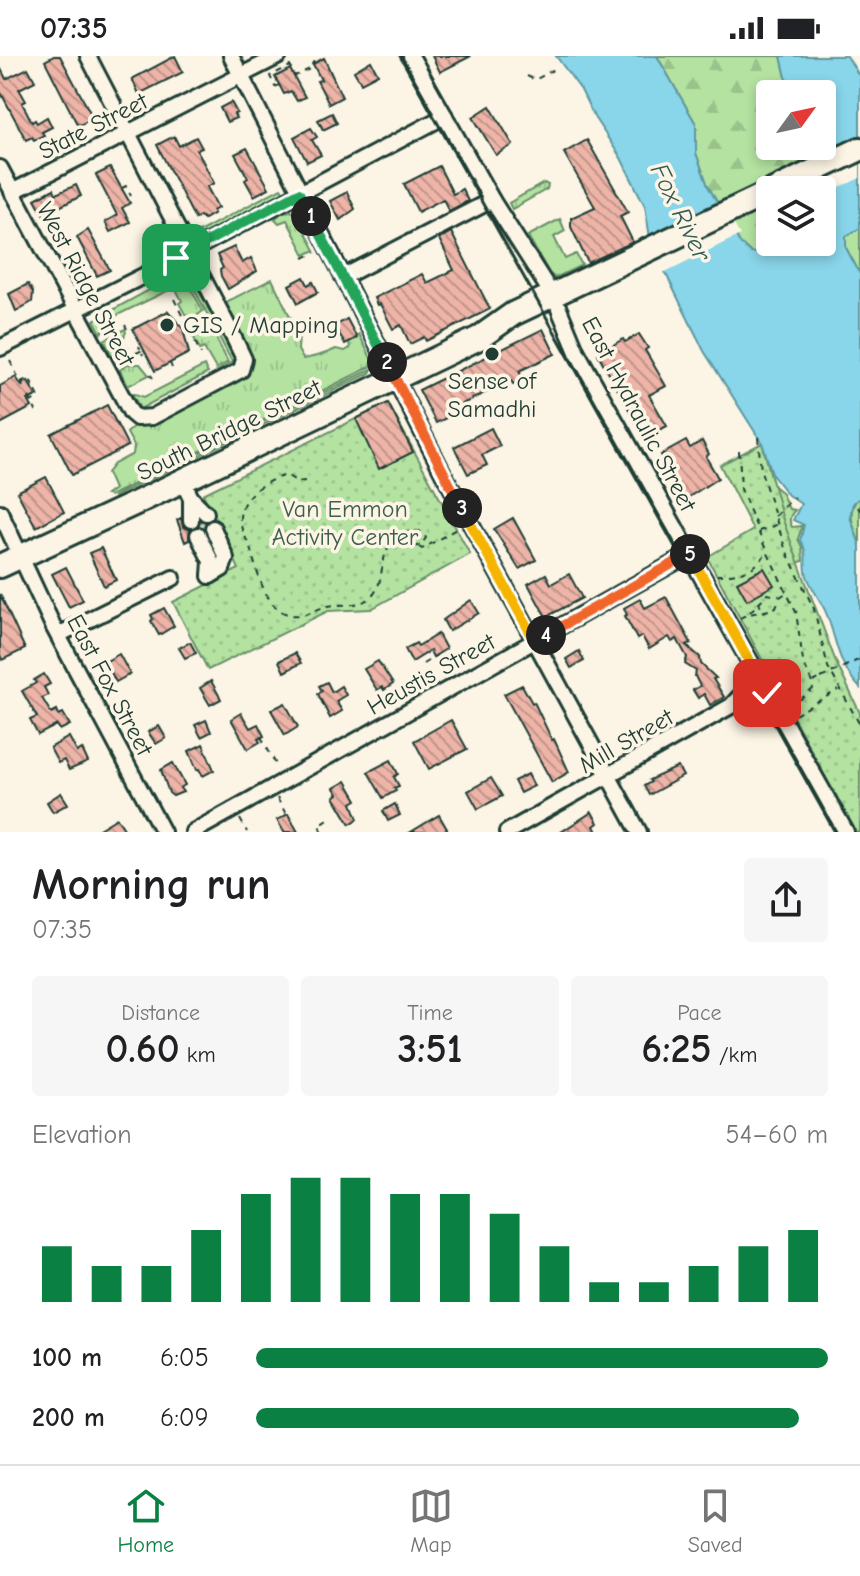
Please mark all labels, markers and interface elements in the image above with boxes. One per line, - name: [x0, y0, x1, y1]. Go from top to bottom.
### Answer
- text: 07:35: [40, 11, 108, 46]
- north arrow: [756, 80, 836, 160]
- map controls: [756, 80, 836, 256]
- street label: State Street: [34, 86, 153, 165]
- water label: Fox River: [644, 159, 717, 268]
- button: layers: [756, 176, 836, 256]
- pin: 1: [291, 196, 331, 236]
- street label: West Ridge Street: [31, 197, 141, 372]
- text: 1: [307, 203, 315, 229]
- pin: [142, 224, 210, 292]
- icon: arrive: [154, 236, 198, 280]
- place label: GIS / Mapping: [183, 311, 339, 339]
- street label: East Hydraulic Street: [576, 312, 703, 517]
- marker: GIS / Mapping: [158, 316, 176, 334]
- pin: 2: [367, 342, 407, 382]
- marker: Sense of Samadhi: [483, 345, 501, 363]
- text: 2: [382, 349, 392, 375]
- place label: Sense of Samadhi: [448, 367, 537, 423]
- street label: South Bridge Street: [132, 373, 327, 487]
- pin: 3: [442, 488, 482, 528]
- park label: Van Emmon Activity Center: [272, 495, 419, 551]
- text: 3: [457, 495, 467, 521]
- pin: 5: [670, 534, 710, 574]
- text: 5: [684, 541, 696, 567]
- street label: East Fox Street: [61, 610, 159, 761]
- pin: 4: [526, 615, 566, 655]
- text: 4: [541, 622, 551, 648]
- street label: Heustis Street: [362, 627, 501, 721]
- pin: [733, 659, 801, 727]
- icon: check: [745, 671, 789, 715]
- street label: Mill Street: [574, 702, 679, 779]
- button: share: [744, 858, 828, 942]
- text: Morning run: [32, 859, 271, 910]
- text: 07:35: [32, 915, 92, 945]
- text: Distance: [121, 1000, 200, 1026]
- text: Time: [407, 1000, 453, 1026]
- text: Pace: [677, 1000, 722, 1026]
- text: 0.60: [106, 1026, 180, 1072]
- text: 3:51: [398, 1026, 462, 1072]
- text: 6:25: [641, 1026, 712, 1072]
- text: km: [180, 1042, 216, 1068]
- text: /km: [712, 1042, 757, 1068]
- text: Elevation: [32, 1120, 132, 1150]
- text: 54–60 m: [726, 1120, 828, 1150]
- text: 100 m: [32, 1343, 102, 1373]
- text: 6:05: [160, 1343, 209, 1373]
- text: 200 m: [32, 1403, 105, 1433]
- text: 6:09: [160, 1403, 208, 1433]
- tab: Home: [117, 1484, 174, 1558]
- tab: Map: [409, 1484, 453, 1558]
- tab: Saved: [688, 1484, 743, 1558]

